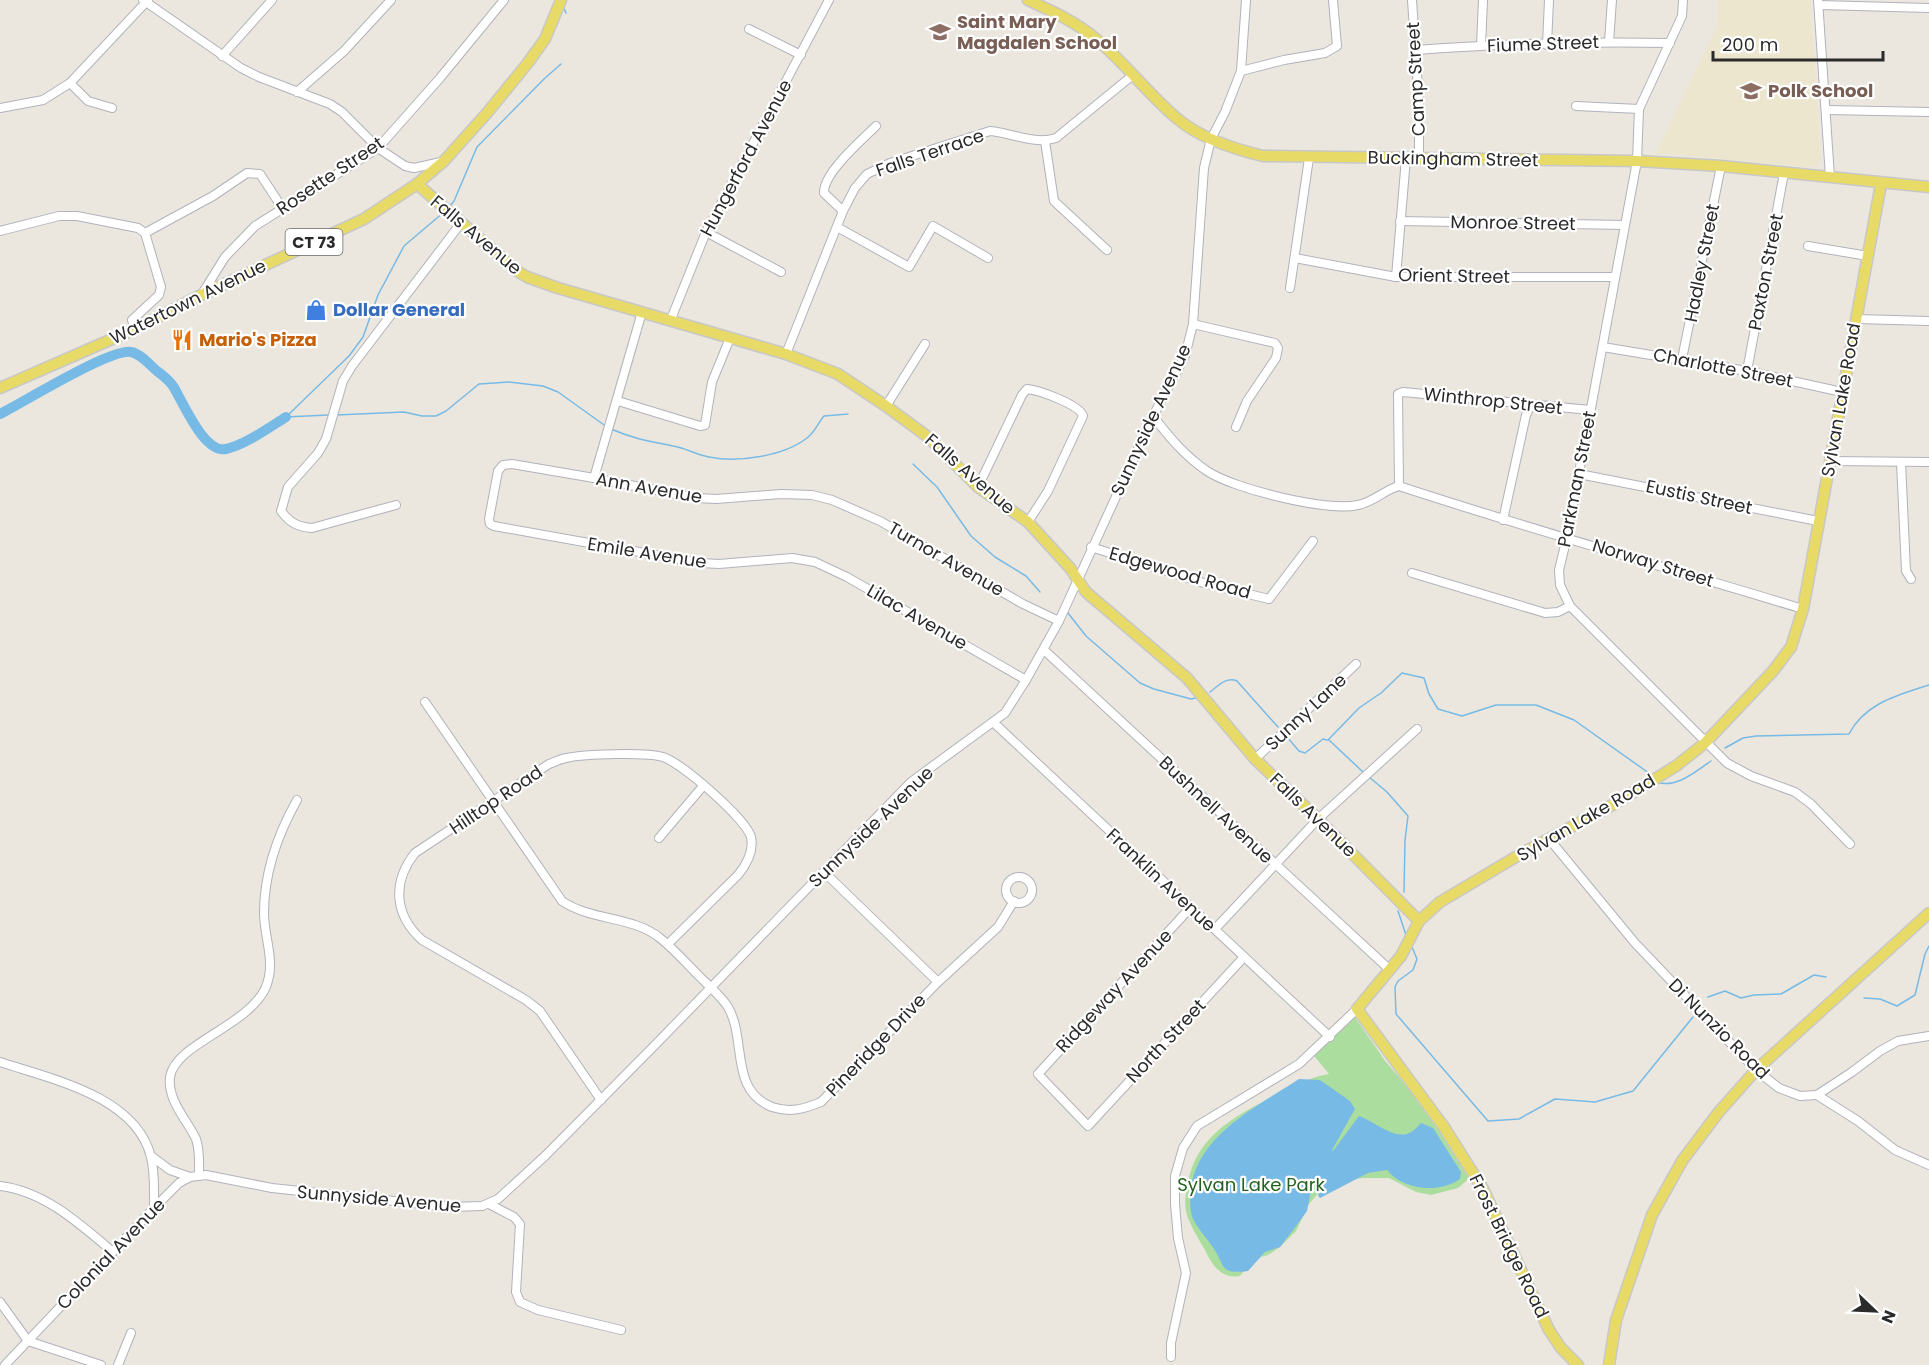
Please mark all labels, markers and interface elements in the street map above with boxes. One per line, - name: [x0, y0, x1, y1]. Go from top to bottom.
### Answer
- place label: Saint Mary Magdalen School: [957, 9, 1117, 55]
- school or university icon: Saint Mary Magdalen School: [928, 20, 952, 44]
- street label: Camp Street: [1400, 21, 1431, 137]
- scale bar: [1713, 24, 1882, 62]
- street label: Fiume Street: [1486, 29, 1600, 58]
- text: 200 m: [1722, 32, 1778, 57]
- street label: Hungerford Avenue: [694, 75, 798, 241]
- place label: Polk School: [1768, 78, 1873, 103]
- school or university icon: Polk School: [1739, 79, 1763, 103]
- street label: Falls Terrace: [872, 122, 987, 183]
- street label: Rosette Street: [271, 130, 388, 221]
- street label: Buckingham Street: [1367, 145, 1539, 172]
- street label: Falls Avenue: [425, 189, 527, 280]
- street label: Hadley Street: [1678, 202, 1725, 324]
- street label: Monroe Street: [1450, 209, 1576, 236]
- street label: Paxton Street: [1742, 211, 1789, 332]
- road number: CT 73: [286, 229, 342, 255]
- street label: Watertown Avenue: [105, 253, 270, 350]
- street label: Orient Street: [1398, 262, 1510, 289]
- place label: Dollar General: [333, 297, 465, 322]
- shop icon: Dollar General: [304, 298, 328, 322]
- street label: Sylvan Lake Road: [1815, 321, 1866, 479]
- place label: Mario's Pizza: [199, 327, 317, 352]
- restaurant icon: Mario's Pizza: [170, 328, 194, 352]
- street label: Sunnyside Avenue: [1104, 340, 1197, 500]
- street label: Charlotte Street: [1651, 342, 1795, 393]
- street label: Winthrop Street: [1422, 381, 1564, 420]
- street label: Parkman Street: [1551, 409, 1602, 549]
- street label: Falls Avenue: [920, 427, 1021, 520]
- street label: Ann Avenue: [594, 466, 704, 509]
- street label: Eustis Street: [1644, 473, 1755, 520]
- street label: Turnor Avenue: [884, 515, 1009, 602]
- street label: Emile Avenue: [586, 531, 708, 574]
- street label: Norway Street: [1589, 532, 1717, 593]
- street label: Edgewood Road: [1106, 540, 1254, 605]
- street label: Lilac Avenue: [862, 578, 972, 655]
- street label: Sunny Lane: [1260, 667, 1352, 756]
- street label: Bushnell Avenue: [1154, 750, 1279, 869]
- street label: Hilltop Road: [444, 759, 547, 840]
- street label: Sunnyside Avenue: [803, 760, 939, 893]
- street label: Falls Avenue: [1264, 767, 1362, 862]
- street label: Sylvan Lake Road: [1512, 768, 1659, 867]
- street label: Franklin Avenue: [1101, 822, 1222, 937]
- street label: Ridgeway Avenue: [1050, 924, 1177, 1058]
- street label: Di Nunzio Road: [1663, 973, 1775, 1085]
- street label: Pineridge Drive: [820, 988, 931, 1102]
- street label: North Street: [1120, 993, 1211, 1088]
- street label: Frost Bridge Road: [1464, 1170, 1555, 1322]
- park label: Sylvan Lake Park: [1177, 1172, 1325, 1197]
- street label: Sunnyside Avenue: [296, 1179, 462, 1218]
- street label: Colonial Avenue: [51, 1192, 170, 1315]
- north arrow: [1845, 1281, 1905, 1341]
- text: N: [1875, 1307, 1901, 1327]

